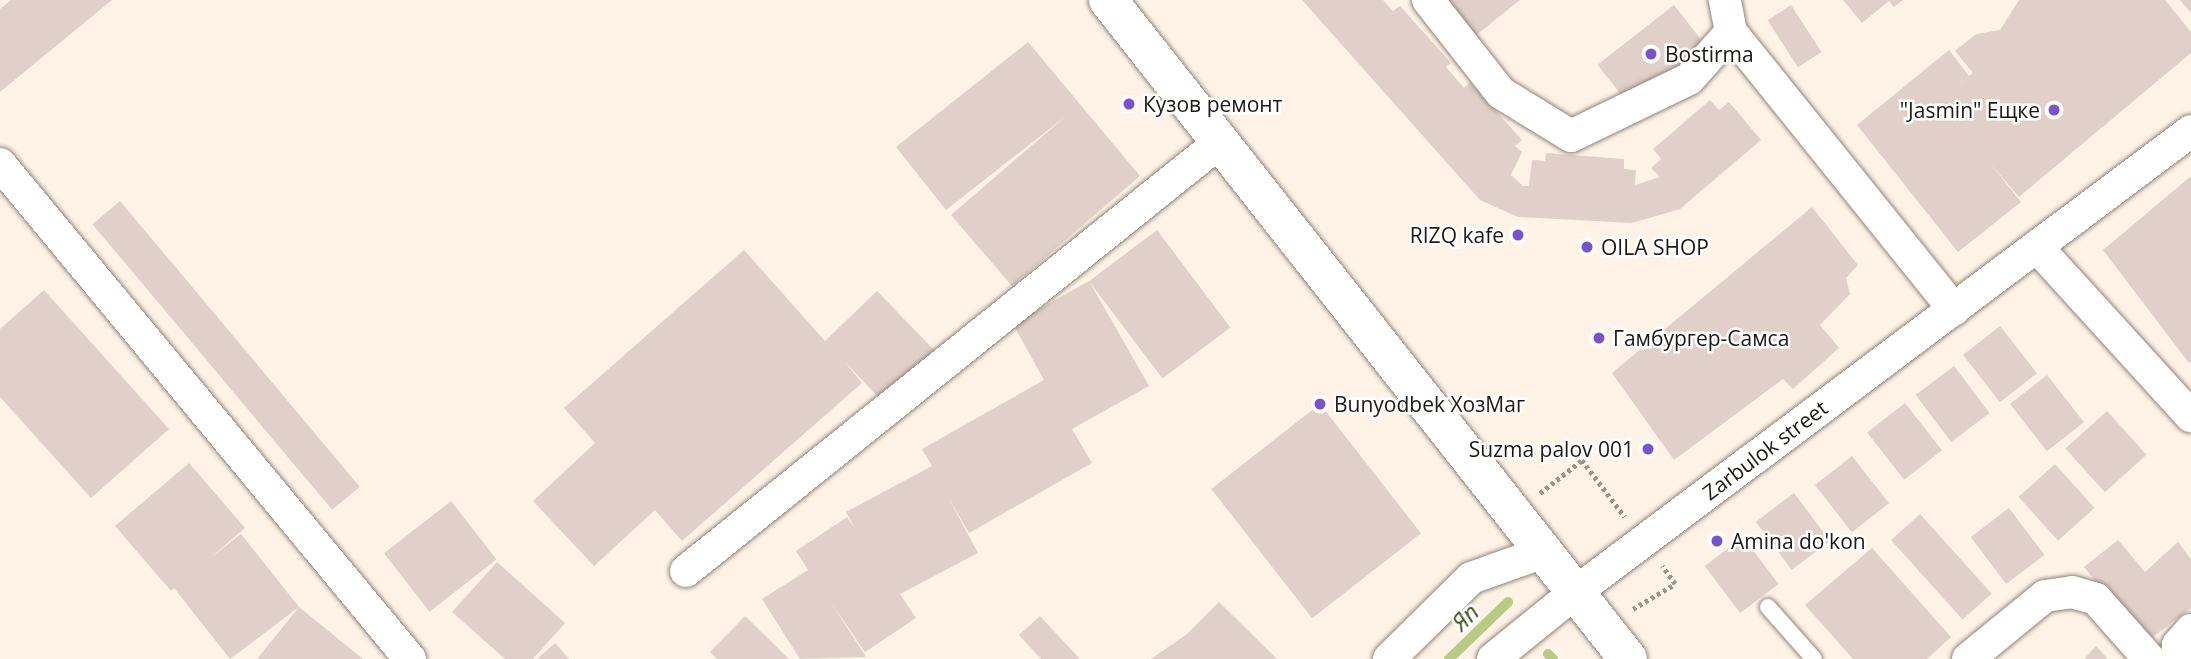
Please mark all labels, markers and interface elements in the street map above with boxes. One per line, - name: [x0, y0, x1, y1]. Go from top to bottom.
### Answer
- place label: Bostirma: [1665, 41, 1754, 67]
- marker: Bostirma: [1643, 46, 1659, 62]
- place label: Кузов ремонт: [1143, 91, 1282, 117]
- marker: Кузов ремонт: [1121, 96, 1137, 112]
- place label: "Jasmin" Ещке: [1900, 97, 2040, 123]
- marker: "Jasmin" Ещке: [2046, 102, 2062, 118]
- place label: RIZQ kafe: [1410, 222, 1504, 248]
- marker: RIZQ kafe: [1510, 227, 1526, 243]
- place label: OILA SHOP: [1601, 234, 1709, 260]
- marker: OILA SHOP: [1579, 239, 1595, 255]
- place label: Гамбургер-Самса: [1613, 325, 1789, 351]
- marker: Гамбургер-Самса: [1591, 330, 1607, 346]
- place label: Bunyodbek ХозМаг: [1334, 391, 1525, 417]
- street label: Zarbulok street: [1698, 395, 1832, 505]
- marker: Bunyodbek ХозМаг: [1312, 396, 1328, 412]
- place label: Suzma palov 001: [1469, 436, 1634, 462]
- marker: Suzma palov 001: [1640, 441, 1656, 457]
- place label: Amina do'kon: [1731, 528, 1866, 554]
- marker: Amina do'kon: [1709, 533, 1725, 549]
- water label: Яп: [1446, 598, 1484, 636]

